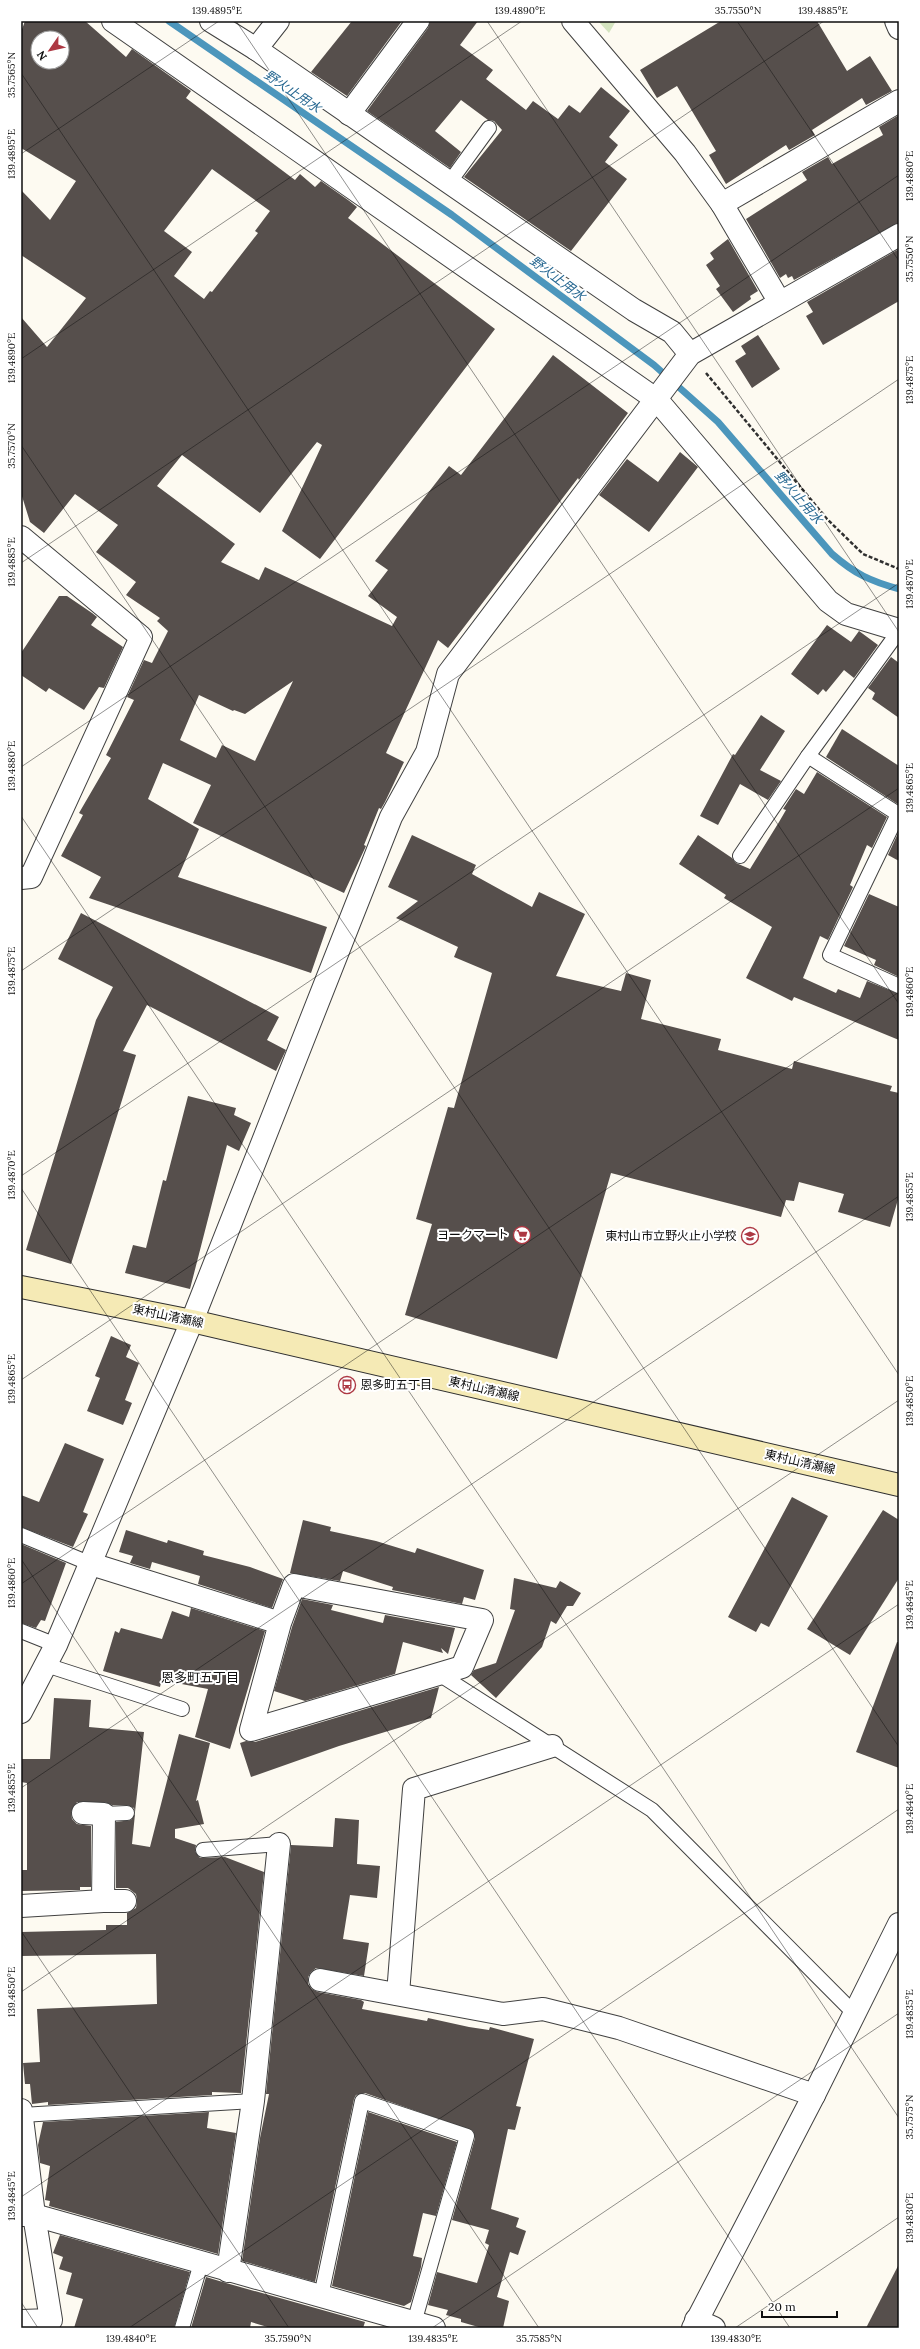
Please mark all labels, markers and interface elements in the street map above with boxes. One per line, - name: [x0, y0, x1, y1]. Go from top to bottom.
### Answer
- text: 139.4895°E: [192, 4, 242, 17]
- text: 139.4890°E: [495, 4, 545, 17]
- text: 35.7550°N: [715, 4, 762, 17]
- text: 139.4885°E: [798, 4, 848, 17]
- north arrow: [30, 30, 70, 70]
- text: N: [33, 48, 50, 63]
- text: 35.7565°N: [5, 52, 18, 98]
- water label: 野火止用水: [261, 66, 326, 118]
- text: 139.4895°E: [5, 129, 18, 179]
- text: 139.4880°E: [903, 151, 916, 201]
- text: 35.7550°N: [903, 235, 916, 282]
- water label: 野火止用水: [527, 252, 590, 306]
- text: 139.4890°E: [5, 333, 18, 383]
- text: 139.4875°E: [903, 356, 916, 404]
- text: 35.7570°N: [5, 423, 18, 469]
- water label: 野火止用水: [771, 467, 828, 529]
- text: 139.4885°E: [5, 537, 18, 587]
- text: 139.4870°E: [903, 559, 916, 609]
- text: 139.4880°E: [5, 741, 18, 791]
- text: 139.4865°E: [903, 763, 916, 813]
- text: 139.4875°E: [5, 947, 18, 995]
- text: 139.4860°E: [903, 967, 916, 1017]
- text: 139.4870°E: [5, 1150, 18, 1200]
- text: 139.4855°E: [903, 1172, 916, 1222]
- supermarket icon: ヨークマート: [512, 1225, 532, 1245]
- school or university icon: 東村山市立野火止小学校: [740, 1226, 760, 1246]
- place label: ヨークマート: [437, 1227, 509, 1242]
- place label: 東村山市立野火止小学校: [605, 1228, 737, 1243]
- street label: 東村山清瀬線: [131, 1301, 205, 1330]
- text: 139.4865°E: [5, 1354, 18, 1404]
- street label: 東村山清瀬線: [447, 1373, 521, 1404]
- bus stop icon: 恩多町五丁目: [337, 1375, 357, 1395]
- text: 139.4850°E: [903, 1376, 916, 1426]
- place label: 恩多町五丁目: [360, 1377, 432, 1392]
- street label: 東村山清瀬線: [763, 1446, 837, 1477]
- text: 139.4860°E: [5, 1558, 18, 1608]
- text: 139.4845°E: [903, 1580, 916, 1630]
- district label: 恩多町五丁目: [161, 1669, 239, 1686]
- text: 139.4855°E: [5, 1763, 18, 1813]
- text: 139.4840°E: [903, 1784, 916, 1834]
- text: 139.4850°E: [5, 1967, 18, 2017]
- text: 139.4835°E: [903, 1989, 916, 2039]
- text: 35.7575°N: [903, 2094, 916, 2139]
- text: 139.4845°E: [5, 2171, 18, 2221]
- text: 139.4830°E: [903, 2193, 916, 2243]
- scale bar: [762, 2293, 837, 2319]
- text: 20 m: [768, 2299, 796, 2314]
- text: 139.4840°E: [106, 2332, 156, 2345]
- text: 35.7590°N: [265, 2332, 312, 2345]
- text: 139.4835°E: [408, 2332, 458, 2345]
- text: 35.7585°N: [516, 2332, 562, 2345]
- text: 139.4830°E: [711, 2332, 761, 2345]

